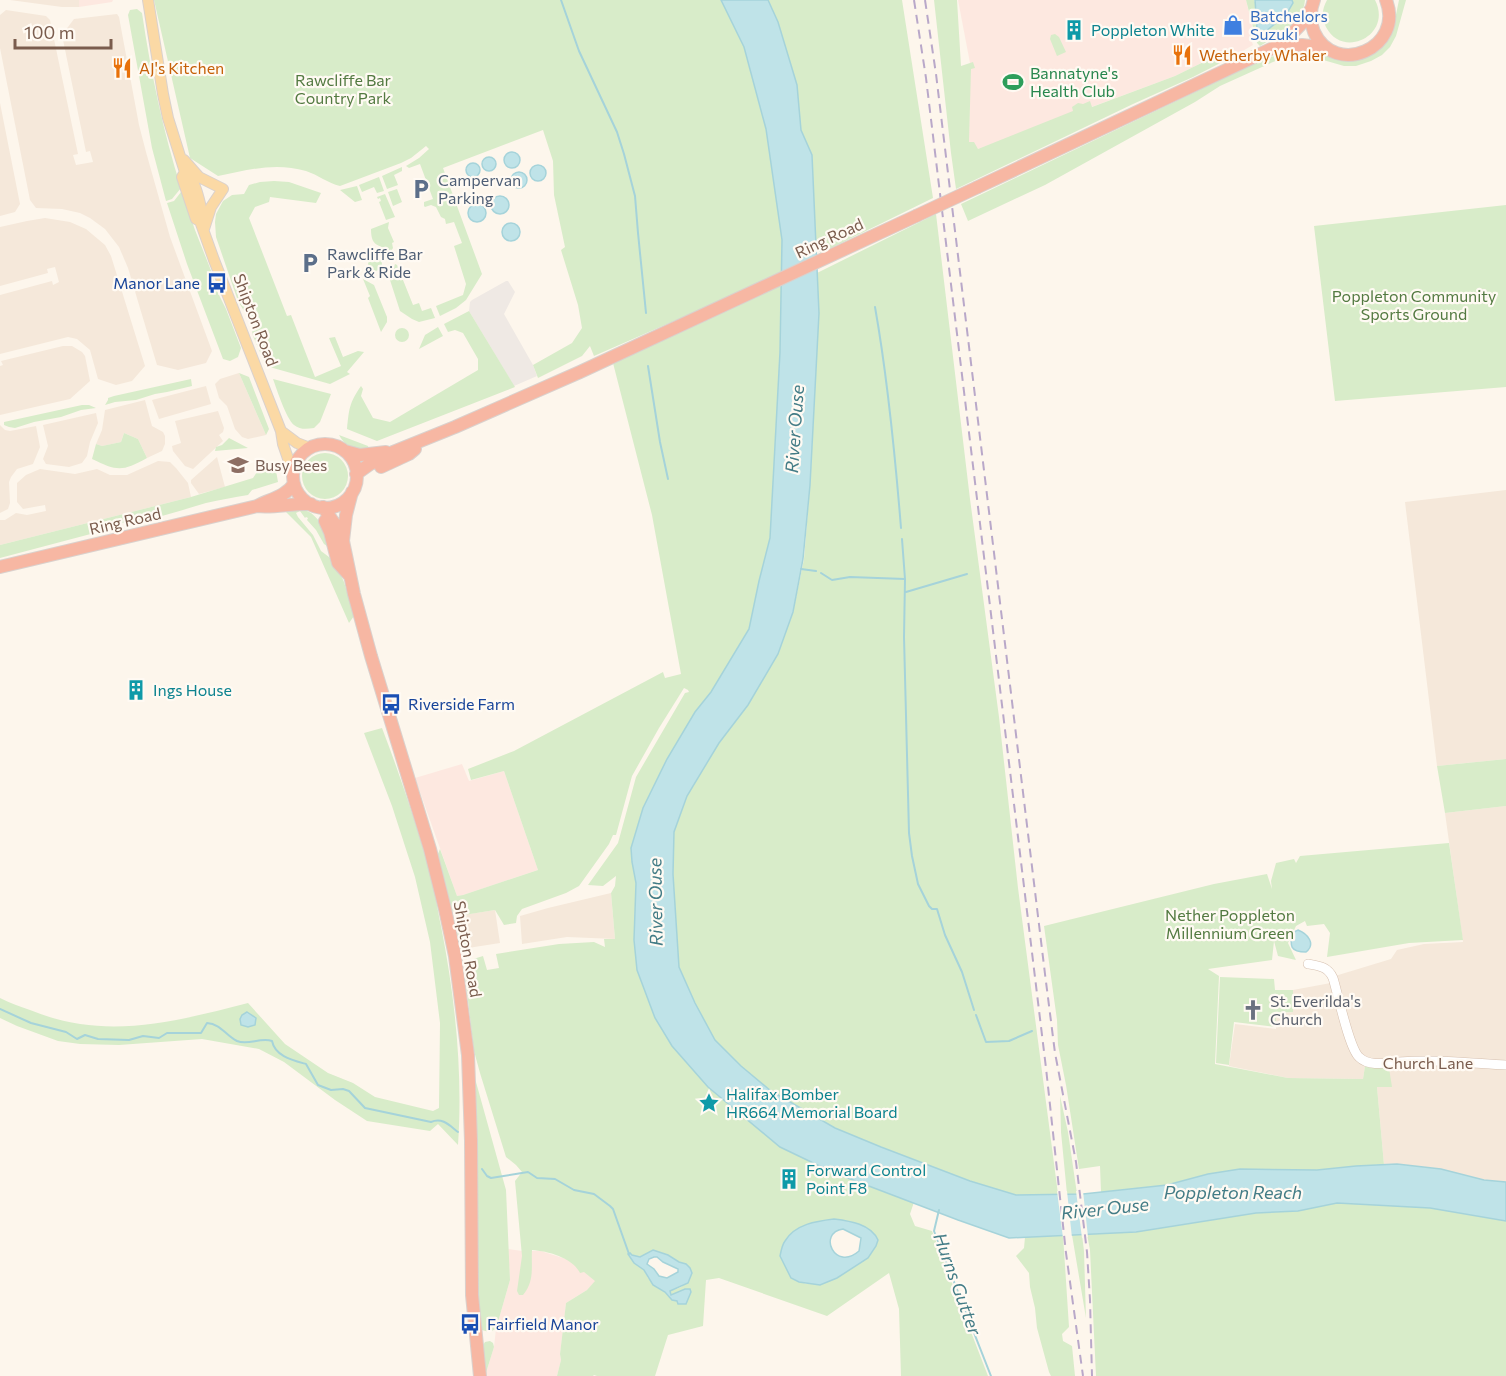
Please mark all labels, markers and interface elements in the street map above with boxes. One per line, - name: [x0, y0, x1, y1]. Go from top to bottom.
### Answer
- place label: Batchelors Suzuki: [1250, 6, 1328, 43]
- scale bar: [15, 12, 111, 50]
- shop icon: Batchelors Suzuki: [1221, 13, 1245, 37]
- building icon: Poppleton White: [1062, 18, 1086, 42]
- place label: Poppleton White: [1091, 20, 1214, 39]
- text: 100 m: [24, 21, 74, 43]
- restaurant icon: Wetherby Whaler: [1170, 43, 1194, 67]
- place label: Wetherby Whaler: [1199, 45, 1327, 64]
- restaurant icon: AJ's Kitchen: [110, 56, 134, 80]
- place label: AJ's Kitchen: [139, 58, 224, 77]
- place label: Bannatyne's Health Club: [1030, 63, 1118, 100]
- park label: Rawcliffe Bar Country Park: [295, 70, 392, 107]
- sports icon: Bannatyne's Health Club: [1001, 70, 1025, 94]
- place label: Campervan Parking: [438, 170, 521, 207]
- parking icon: Campervan Parking: [409, 177, 433, 201]
- street label: Ring Road: [792, 213, 866, 262]
- place label: Rawcliffe Bar Park & Ride: [327, 244, 424, 281]
- parking icon: Rawcliffe Bar Park & Ride: [298, 251, 322, 275]
- bus stop icon: Manor Lane: [205, 271, 229, 295]
- street label: Shipton Road: [230, 271, 283, 369]
- place label: Manor Lane: [113, 273, 200, 292]
- park label: Poppleton Community Sports Ground: [1332, 286, 1496, 323]
- water label: River Ouse: [780, 384, 808, 474]
- school or university icon: Busy Bees: [226, 453, 250, 477]
- place label: Busy Bees: [255, 455, 327, 474]
- street label: Ring Road: [87, 503, 163, 538]
- building icon: Ings House: [124, 678, 148, 702]
- place label: Ings House: [153, 680, 232, 699]
- bus stop icon: Riverside Farm: [379, 692, 403, 716]
- place label: Riverside Farm: [408, 694, 515, 713]
- water label: River Ouse: [643, 857, 667, 946]
- street label: Shipton Road: [451, 899, 486, 999]
- park label: Nether Poppleton Millennium Green: [1165, 905, 1295, 942]
- place label: St. Everilda's Church: [1270, 991, 1361, 1028]
- church icon: St. Everilda's Church: [1241, 998, 1265, 1022]
- street label: Church Lane: [1383, 1053, 1473, 1072]
- place label: Halifax Bomber HR664 Memorial Board: [726, 1084, 897, 1121]
- place icon: Halifax Bomber HR664 Memorial Board: [697, 1091, 721, 1115]
- place label: Forward Control Point F8: [806, 1160, 926, 1197]
- building icon: Forward Control Point F8: [777, 1167, 801, 1191]
- water label: Poppleton Reach: [1164, 1181, 1302, 1203]
- water label: River Ouse: [1060, 1192, 1150, 1224]
- water label: Hurns Gutter: [929, 1229, 987, 1339]
- bus stop icon: Fairfield Manor: [458, 1312, 482, 1336]
- place label: Fairfield Manor: [487, 1314, 599, 1333]

